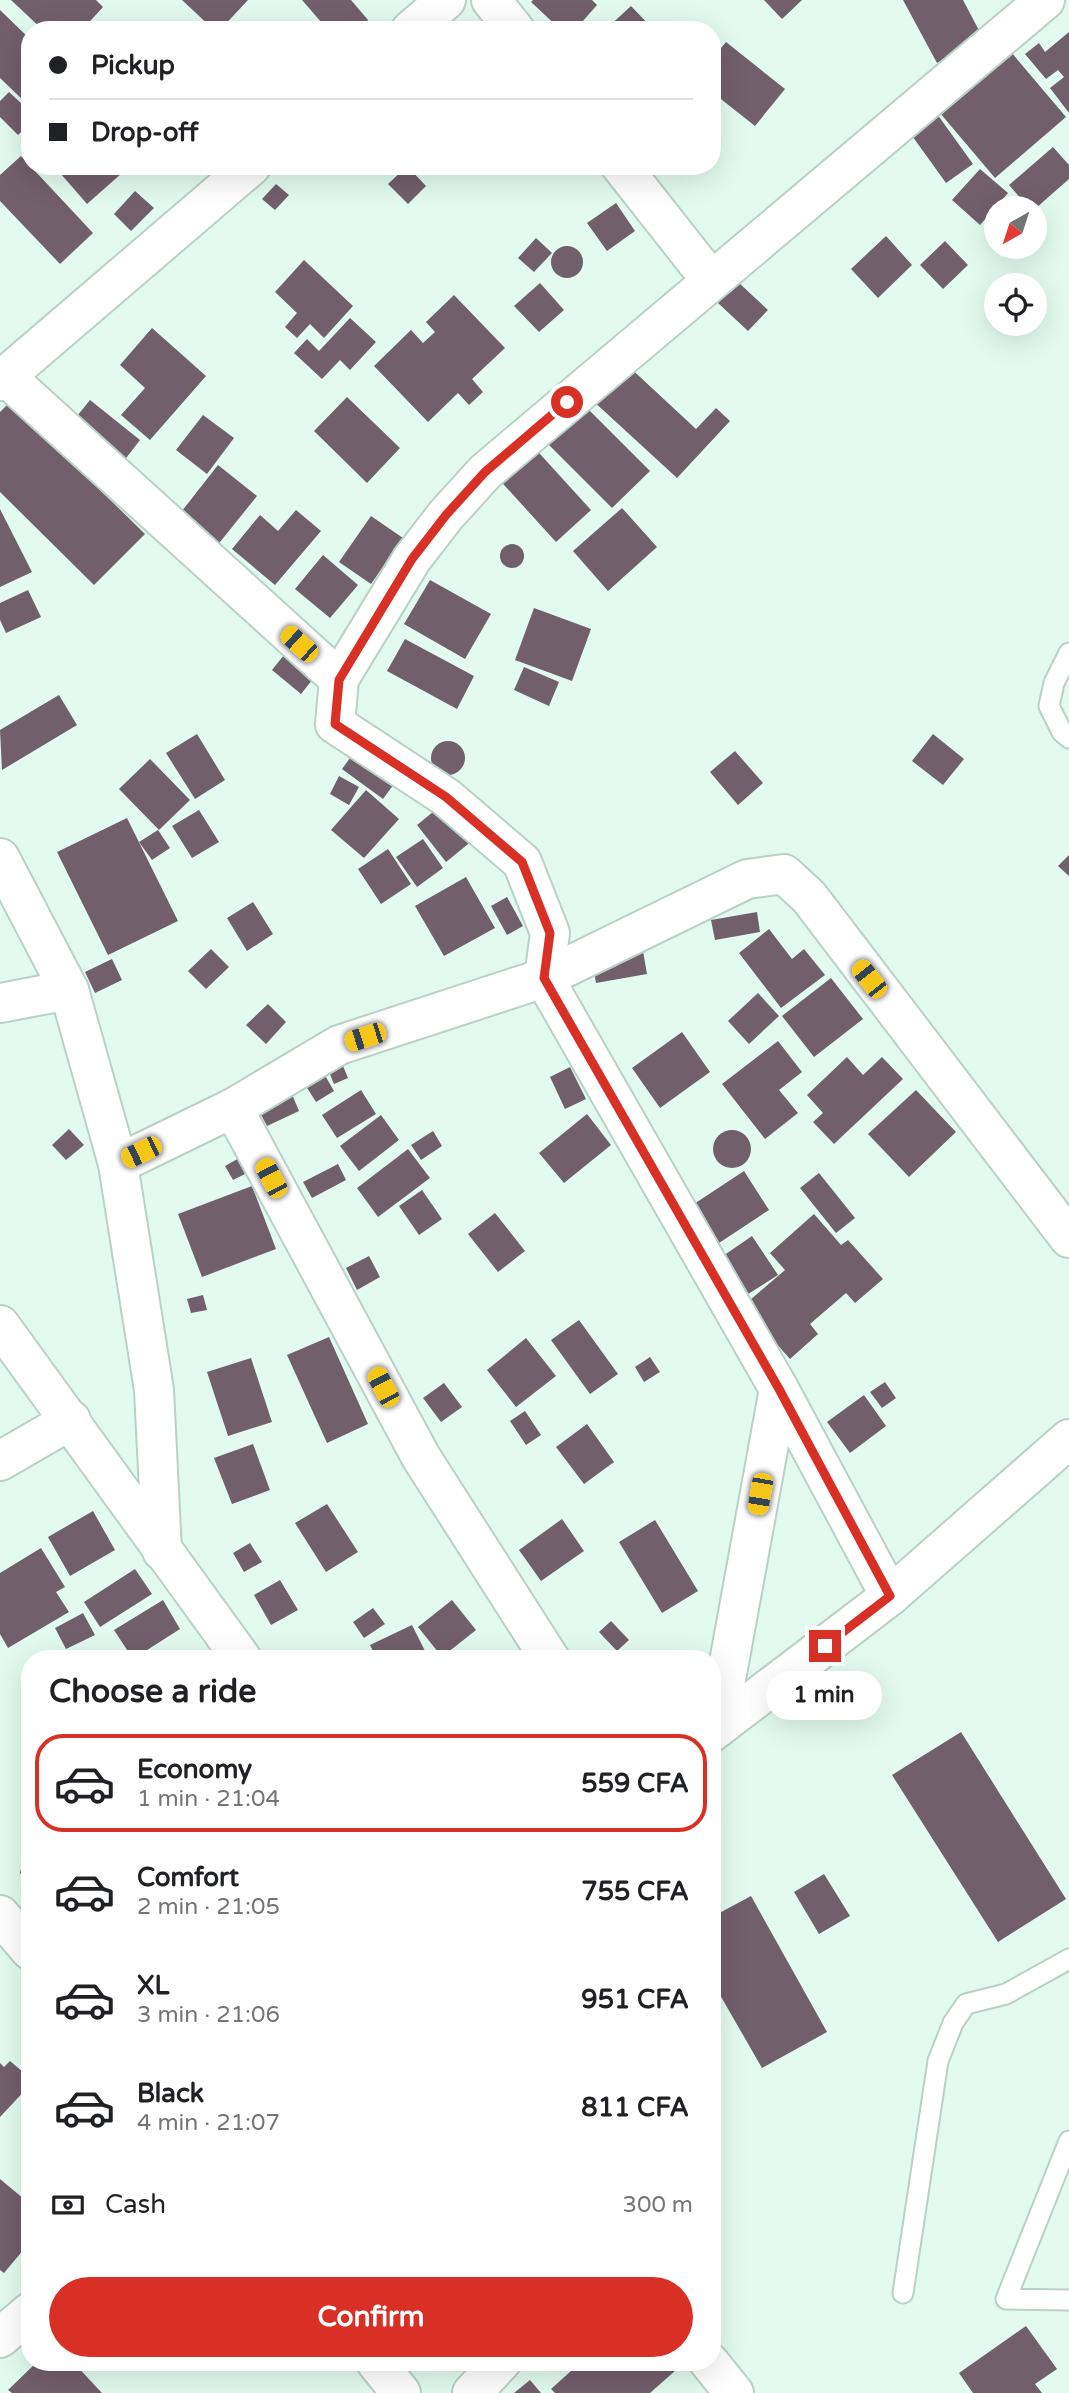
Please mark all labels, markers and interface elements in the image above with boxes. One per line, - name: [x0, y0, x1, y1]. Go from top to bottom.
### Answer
- text: Pickup: [91, 50, 175, 81]
- text: Drop-off: [91, 117, 198, 148]
- north arrow: [984, 196, 1046, 259]
- map controls: [984, 196, 1047, 336]
- button: locate: [984, 273, 1047, 336]
- route start: [551, 386, 583, 418]
- car: [277, 622, 322, 666]
- car: [848, 956, 891, 1002]
- car: [342, 1021, 389, 1053]
- car: [118, 1133, 165, 1171]
- car: [252, 1155, 291, 1201]
- car: [364, 1364, 403, 1410]
- car: [747, 1471, 774, 1517]
- route end: [809, 1630, 841, 1662]
- callout: 1 min: [767, 1670, 883, 1720]
- text: Choose a ride: [49, 1673, 256, 1711]
- text: 1 min: [793, 1681, 855, 1709]
- icon: car: [53, 1752, 116, 1815]
- text: Economy: [137, 1754, 252, 1785]
- text: 559 CFA: [581, 1768, 689, 1799]
- text: 1 min · 21:04: [137, 1785, 280, 1813]
- icon: car: [53, 1860, 116, 1923]
- text: Comfort: [137, 1862, 239, 1893]
- text: 755 CFA: [581, 1876, 689, 1907]
- text: 2 min · 21:05: [137, 1893, 280, 1921]
- icon: car: [53, 1968, 116, 2031]
- text: XL: [137, 1970, 169, 2001]
- text: 951 CFA: [581, 1984, 689, 2015]
- text: 3 min · 21:06: [137, 2001, 280, 2029]
- icon: car: [53, 2076, 116, 2139]
- text: Black: [137, 2078, 204, 2109]
- text: 811 CFA: [581, 2092, 689, 2123]
- text: 4 min · 21:07: [137, 2109, 280, 2137]
- icon: cash: [49, 2186, 87, 2224]
- text: Cash: [105, 2189, 166, 2220]
- text: 300 m: [623, 2191, 693, 2219]
- button: Confirm: [49, 2277, 693, 2357]

